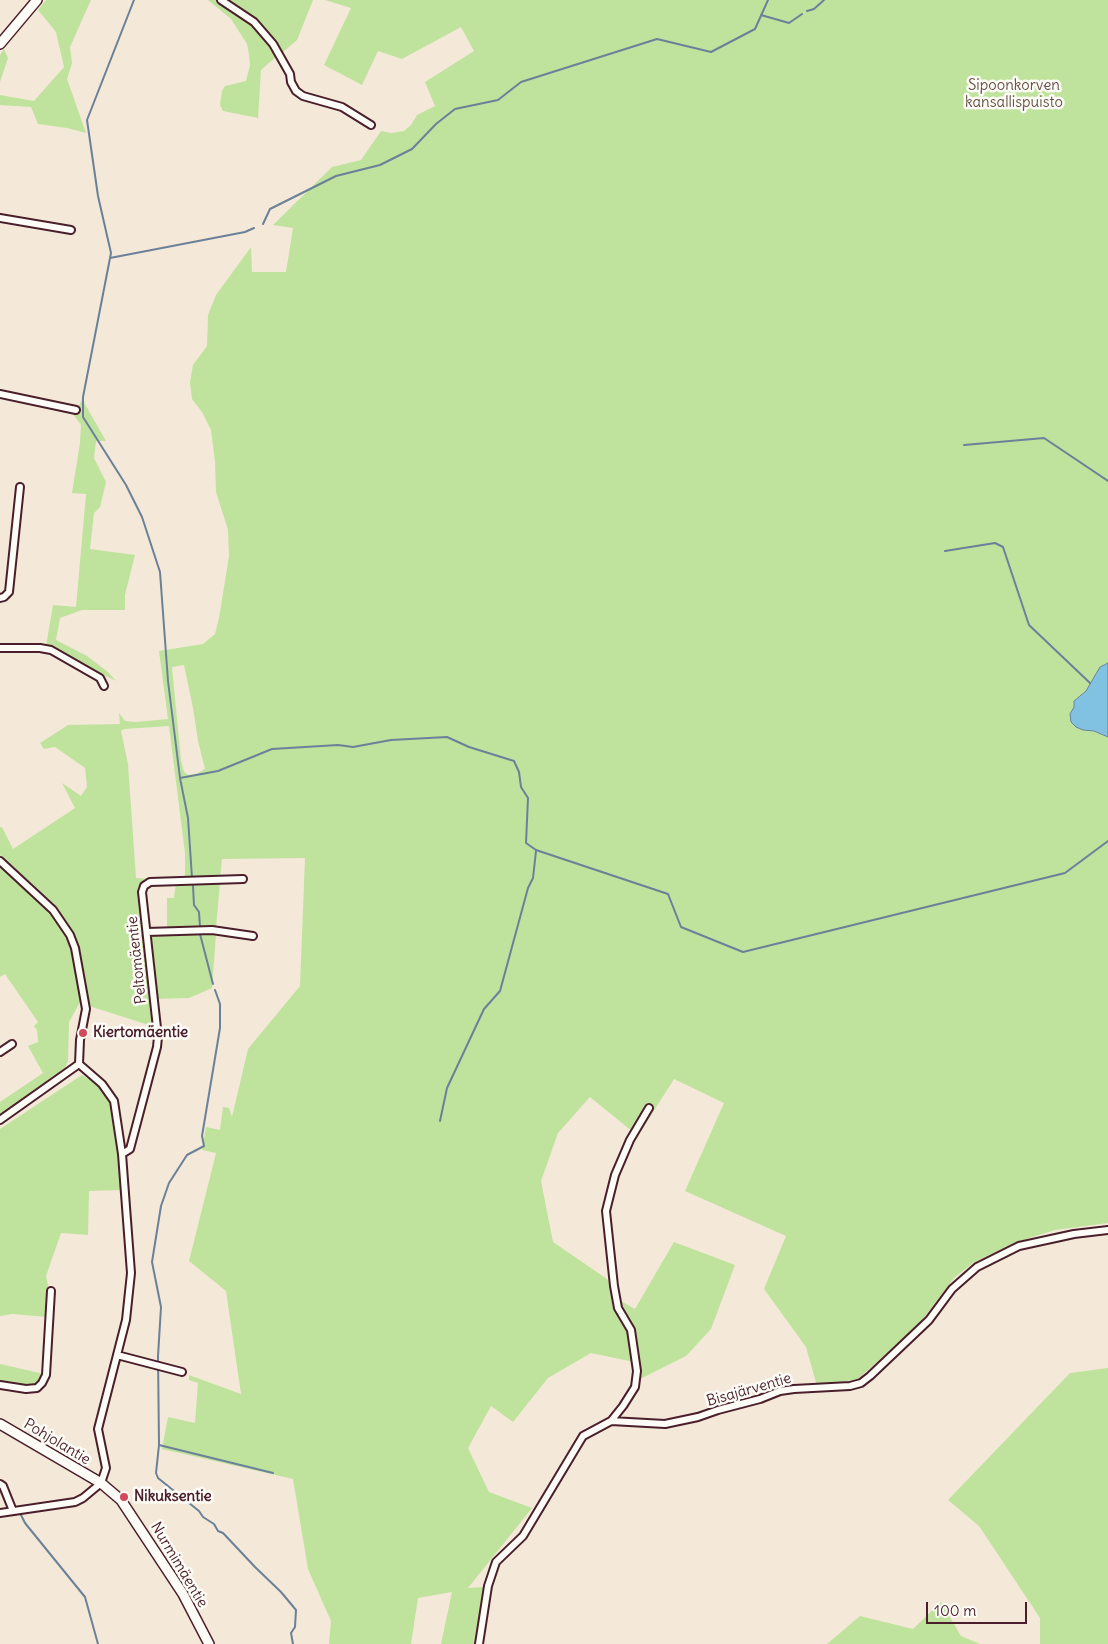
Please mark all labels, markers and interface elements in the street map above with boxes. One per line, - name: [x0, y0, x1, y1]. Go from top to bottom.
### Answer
- park label: Sipoonkorven kansallispuisto: [965, 77, 1063, 112]
- street label: Peltomäentie: [123, 915, 151, 1005]
- place label: Kiertomäentie: [93, 1024, 188, 1042]
- marker: Kiertomäentie: [77, 1027, 89, 1039]
- street label: Bisajärventie: [705, 1369, 793, 1411]
- street label: Pohjolantie: [20, 1415, 94, 1469]
- place label: Nikuksentie: [134, 1488, 212, 1506]
- marker: Nikuksentie: [118, 1491, 130, 1503]
- street label: Nurmimäentie: [146, 1519, 212, 1611]
- scale bar: [928, 1592, 1029, 1624]
- text: 100 m: [934, 1601, 976, 1620]

